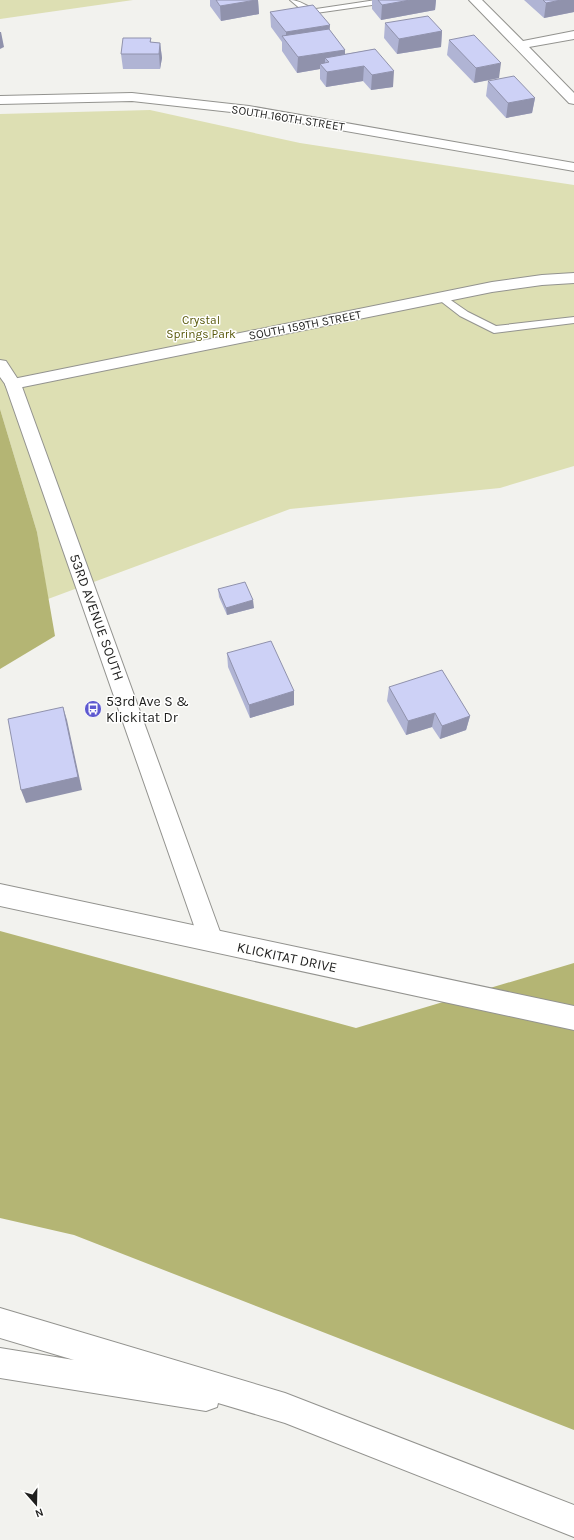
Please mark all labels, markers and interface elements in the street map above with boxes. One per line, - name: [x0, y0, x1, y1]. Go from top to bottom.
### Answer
- street label: SOUTH 160TH STREET: [230, 102, 346, 134]
- street label: SOUTH 159TH STREET: [248, 307, 362, 343]
- park label: Crystal Springs Park: [166, 313, 236, 341]
- street label: 53RD AVENUE SOUTH: [66, 551, 127, 683]
- place label: 53rd Ave S & Klickitat Dr: [106, 693, 189, 726]
- bus stop icon: 53rd Ave S & Klickitat Dr: [83, 699, 103, 719]
- street label: KLICKITAT DRIVE: [235, 939, 338, 976]
- north arrow: [16, 1484, 56, 1524]
- text: N: [33, 1505, 45, 1520]

